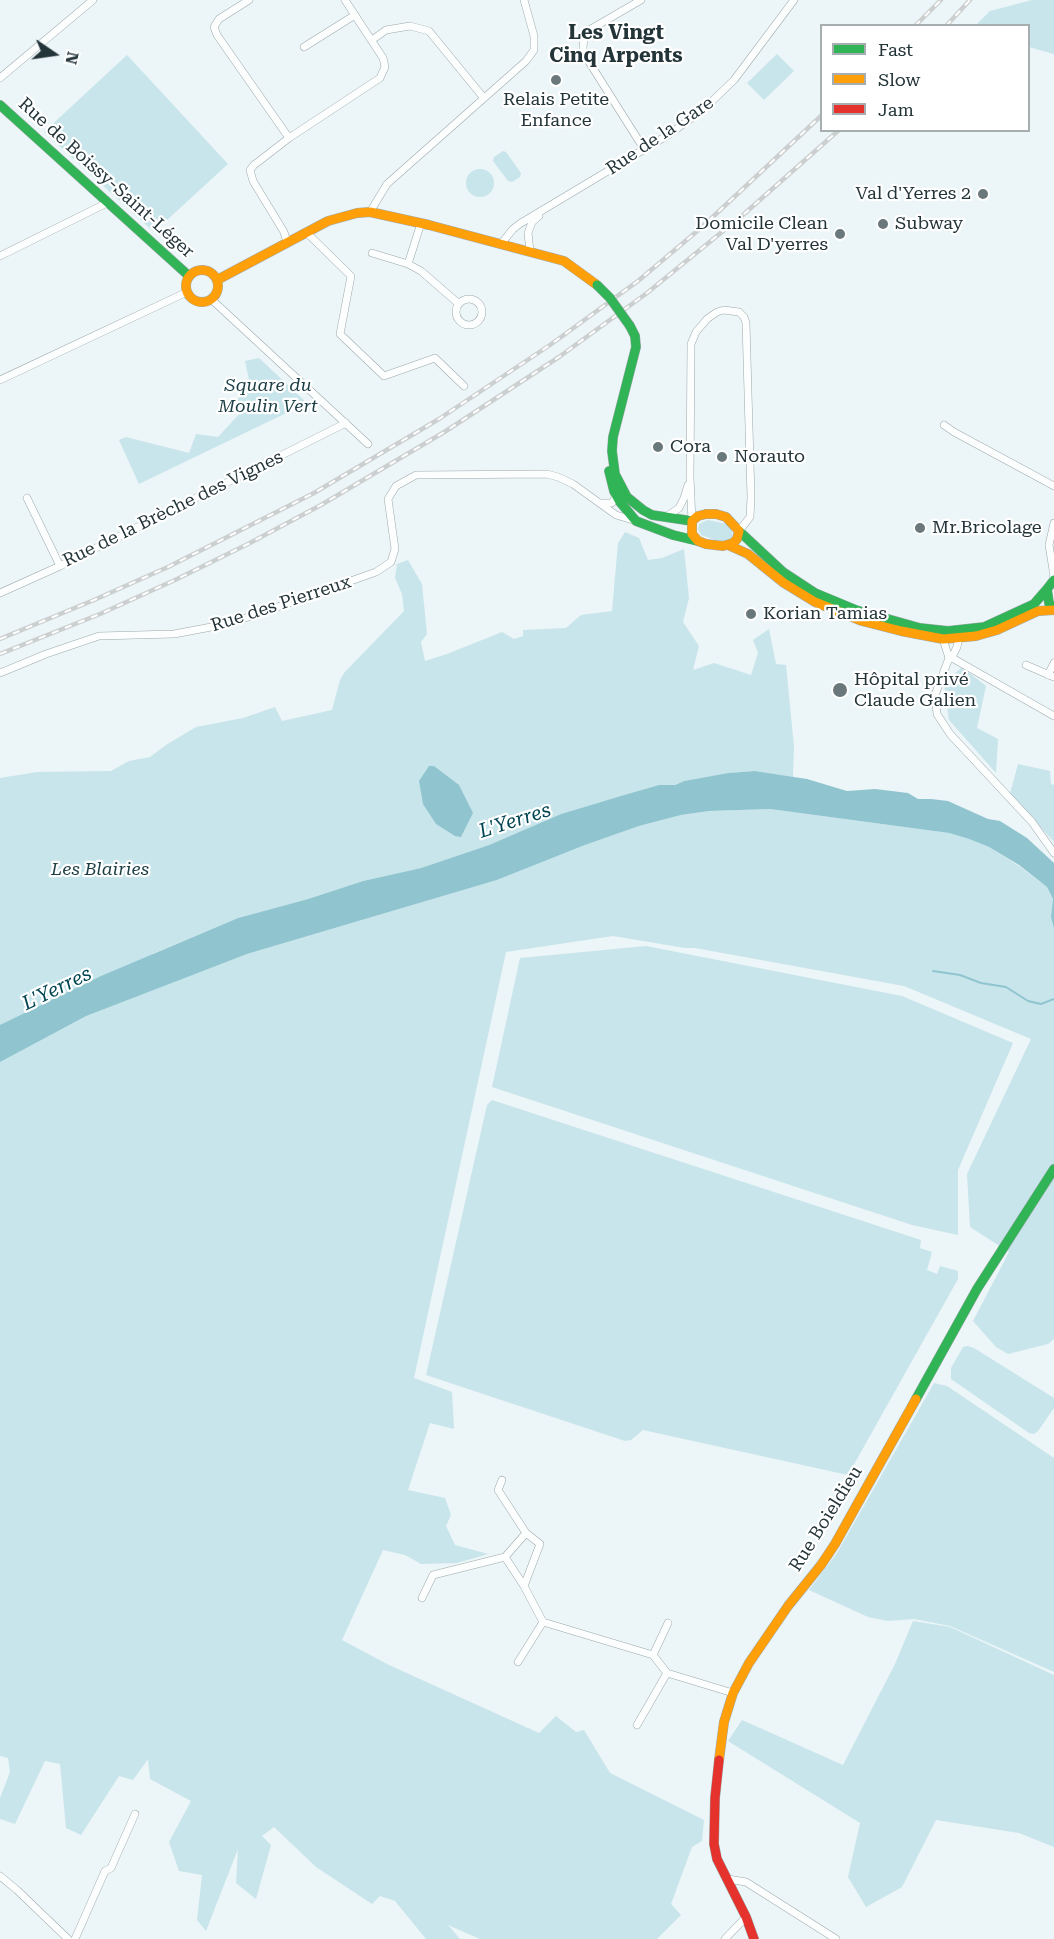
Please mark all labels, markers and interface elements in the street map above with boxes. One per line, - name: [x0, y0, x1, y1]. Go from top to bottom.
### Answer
- district label: Les Vingt Cinq Arpents: [549, 21, 683, 68]
- north arrow: [24, 24, 84, 84]
- legend: [820, 24, 1030, 132]
- text: Fast: [878, 39, 913, 60]
- text: N: [61, 50, 83, 66]
- text: Slow: [878, 69, 920, 90]
- marker: Relais Petite Enfance: [549, 73, 563, 87]
- place label: Relais Petite Enfance: [503, 89, 609, 132]
- street label: Rue de la Gare: [602, 92, 718, 180]
- street label: Rue de Boissy-Saint-Léger: [14, 93, 198, 263]
- text: Jam: [878, 99, 914, 120]
- place label: Val d'Yerres 2: [855, 183, 971, 205]
- marker: Val d'Yerres 2: [976, 187, 990, 201]
- place label: Domicile Clean Val D'yerres: [695, 213, 828, 256]
- place label: Subway: [895, 213, 963, 235]
- marker: Subway: [876, 217, 890, 231]
- marker: Domicile Clean Val D'yerres: [833, 227, 847, 241]
- park label: Square du Moulin Vert: [218, 375, 318, 418]
- place label: Cora: [670, 436, 711, 458]
- marker: Cora: [651, 440, 665, 454]
- street label: Rue de la Brèche des Vignes: [59, 446, 287, 572]
- place label: Norauto: [734, 446, 805, 468]
- marker: Norauto: [715, 450, 729, 464]
- place label: Mr.Bricolage: [932, 517, 1042, 539]
- marker: Mr.Bricolage: [913, 521, 927, 535]
- street label: Rue des Pierreux: [208, 571, 354, 637]
- place label: Korian Tamias: [763, 603, 887, 625]
- marker: Korian Tamias: [744, 607, 758, 621]
- place label: Hôpital privé Claude Galien: [854, 669, 976, 712]
- marker: Hôpital privé Claude Galien: [831, 681, 849, 699]
- water label: L'Yerres: [476, 798, 554, 844]
- park label: Les Blairies: [51, 859, 149, 881]
- water label: L'Yerres: [18, 962, 96, 1016]
- street label: Rue Boieldieu: [785, 1462, 867, 1576]

